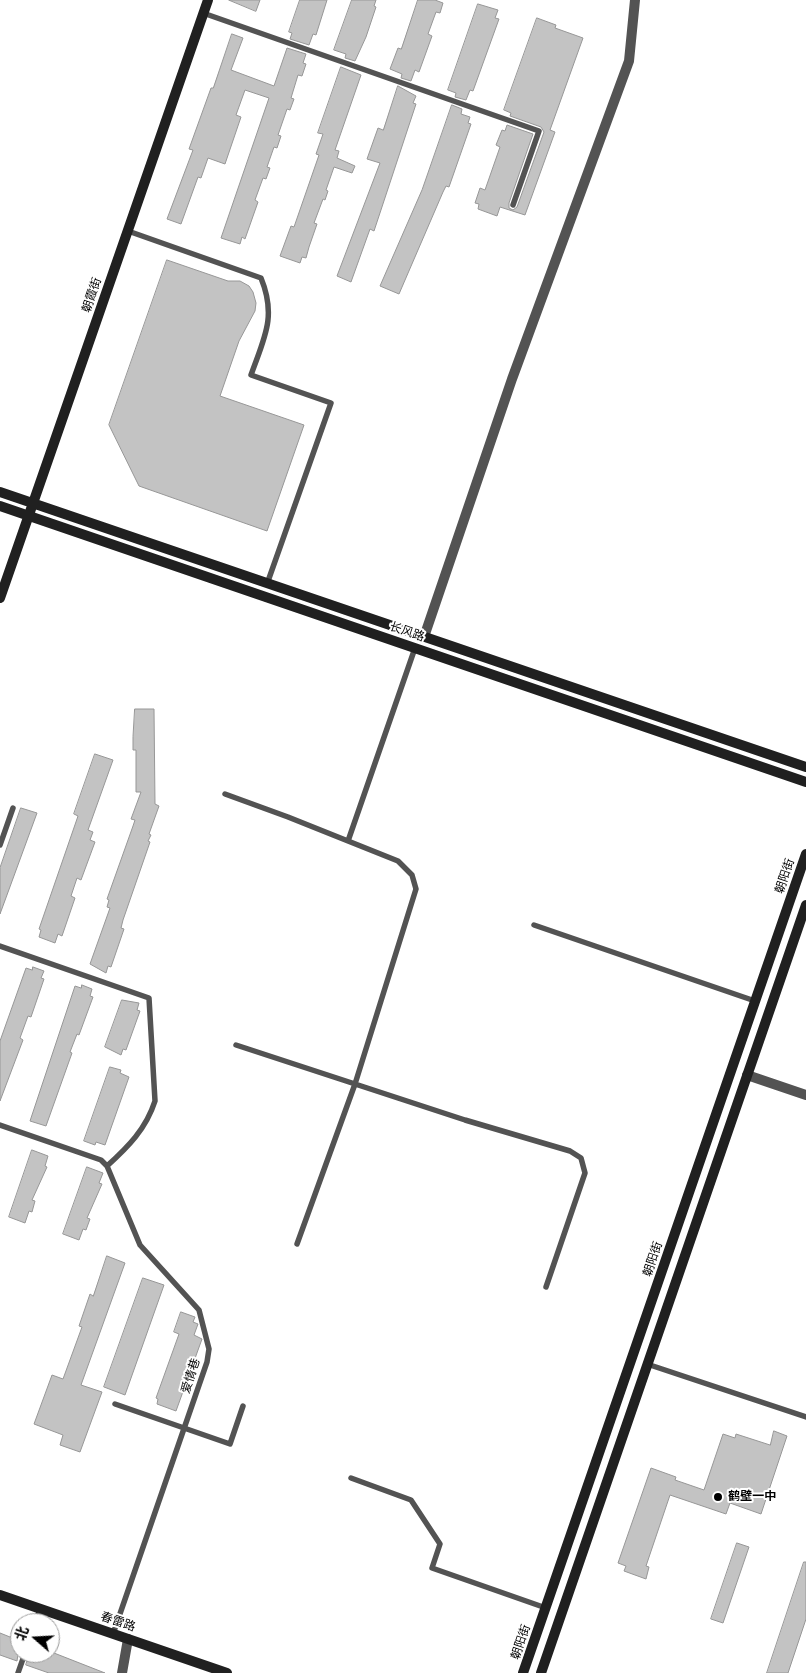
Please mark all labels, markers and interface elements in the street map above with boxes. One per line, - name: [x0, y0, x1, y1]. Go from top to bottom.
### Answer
- street label: 朝霞街: [79, 276, 105, 314]
- street label: 长风路: [388, 619, 426, 645]
- street label: 朝阳街: [772, 857, 798, 895]
- street label: 朝阳街: [640, 1240, 666, 1278]
- street label: 爱情巷: [179, 1357, 203, 1395]
- place label: 鹤壁一中: [728, 1490, 776, 1504]
- marker: 鹤壁一中: [712, 1491, 724, 1503]
- street label: 春雷路: [99, 1609, 137, 1635]
- north arrow: [10, 1613, 60, 1663]
- street label: 朝阳街: [508, 1623, 534, 1661]
- text: 北: [11, 1624, 33, 1643]

